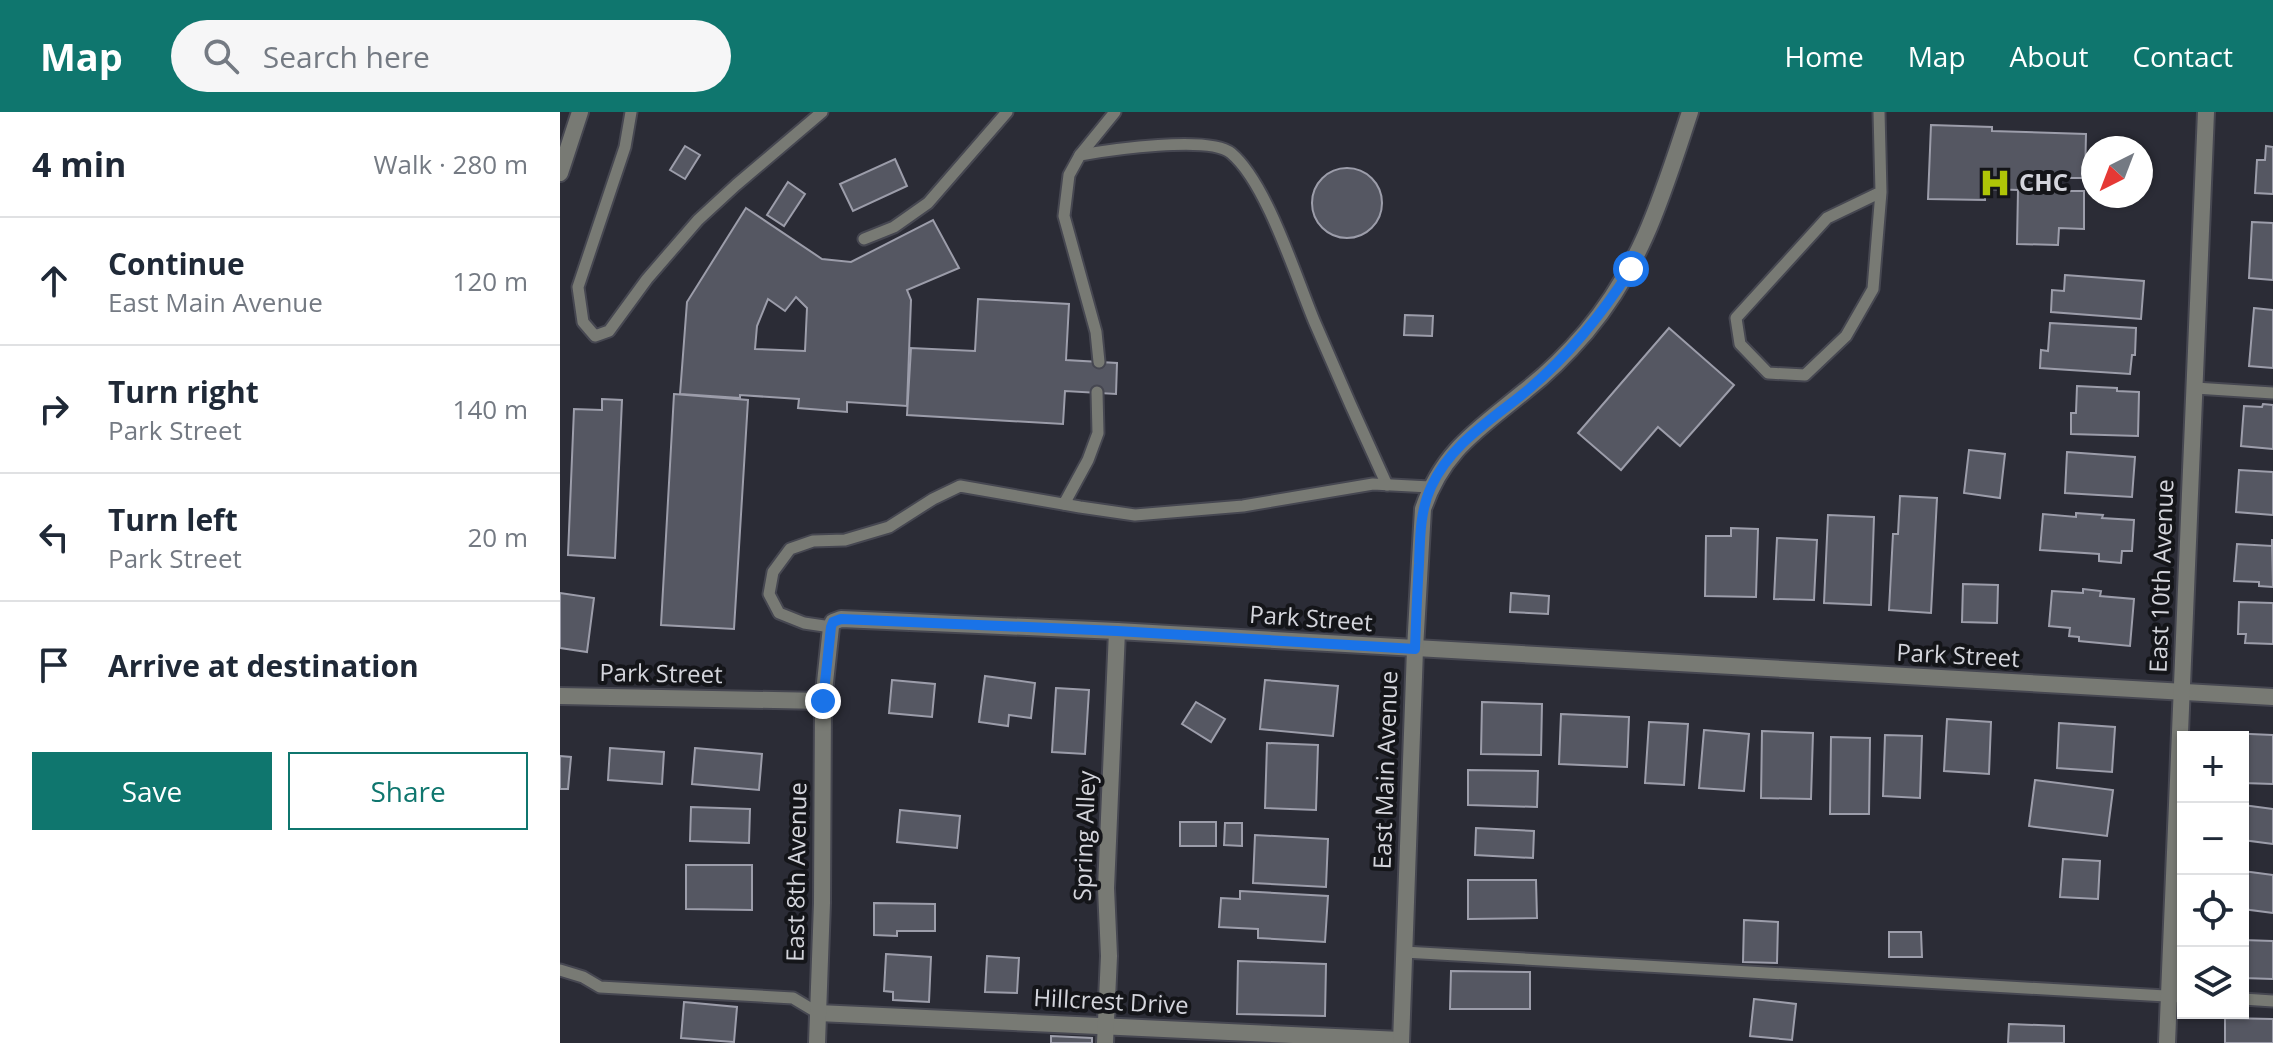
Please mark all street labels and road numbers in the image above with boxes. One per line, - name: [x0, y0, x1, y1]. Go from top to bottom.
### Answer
- street label: East 10th Avenue: [2141, 479, 2180, 673]
- street label: Park Street: [1248, 597, 1374, 638]
- street label: Park Street: [1896, 635, 2021, 674]
- street label: Park Street: [599, 655, 723, 690]
- street label: East Main Avenue: [1365, 670, 1404, 870]
- street label: Spring Alley: [1065, 769, 1102, 902]
- street label: East 8th Avenue: [777, 782, 814, 962]
- street label: Hillcrest Drive: [1033, 980, 1190, 1021]

